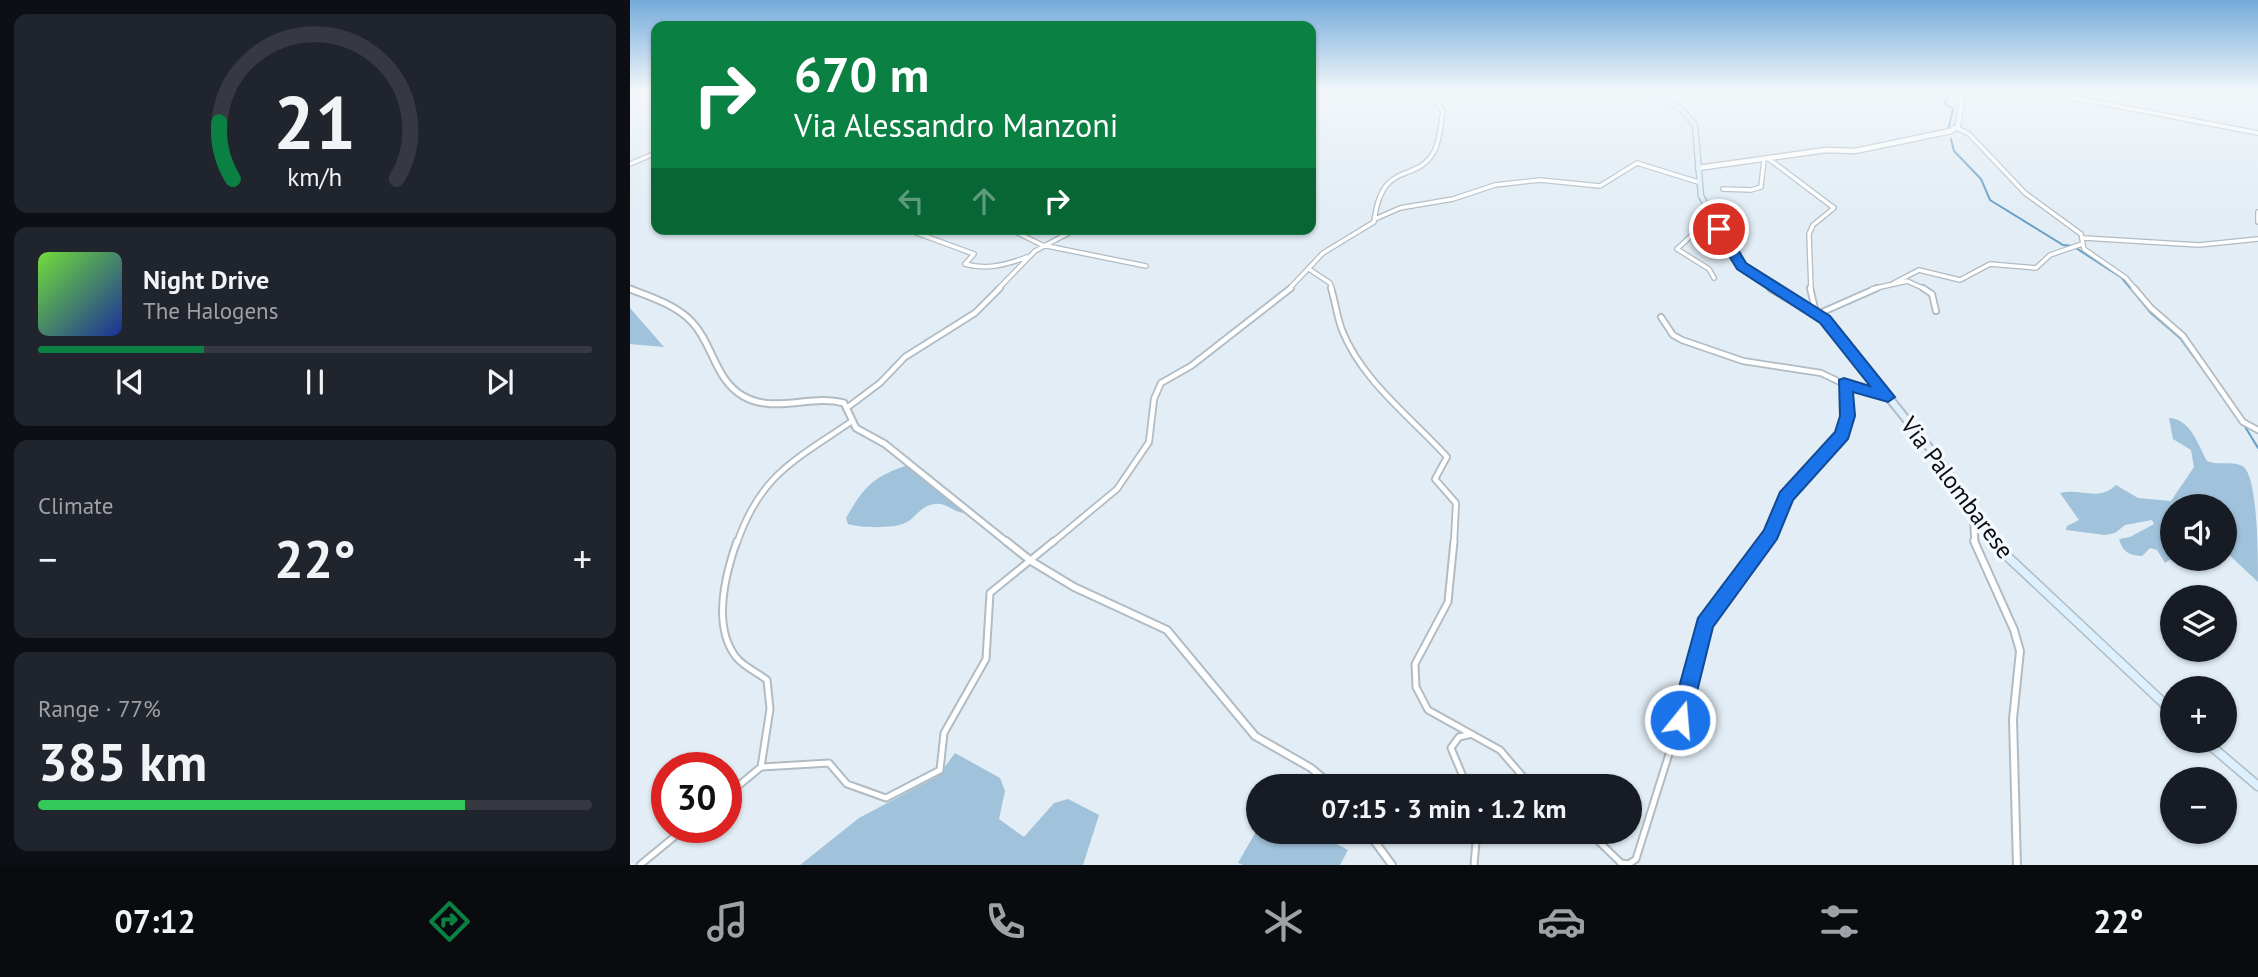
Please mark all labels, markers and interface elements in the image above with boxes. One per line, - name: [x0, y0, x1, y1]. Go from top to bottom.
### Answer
- text: 670 m: [794, 42, 929, 106]
- icon: right: [679, 49, 770, 140]
- text: 21: [274, 76, 356, 170]
- text: Via Alessandro Manzoni: [794, 104, 1118, 146]
- text: km/h: [288, 161, 342, 193]
- icon: left: [892, 182, 930, 220]
- icon: ahead: [965, 182, 1003, 220]
- icon: right: [1038, 182, 1076, 220]
- pin: [1689, 199, 1749, 259]
- icon: arrive: [1700, 210, 1738, 248]
- text: Night Drive: [143, 263, 269, 296]
- text: The Halogens: [143, 296, 278, 325]
- icon: previous: [111, 363, 149, 401]
- icon: pause: [296, 363, 334, 401]
- icon: next: [481, 363, 519, 401]
- street label: Via Palombarese: [1893, 410, 2021, 565]
- text: Climate: [38, 491, 113, 520]
- map controls: [2160, 494, 2237, 844]
- button: sound: [2160, 494, 2237, 571]
- text: 22°: [274, 525, 356, 592]
- text: −: [38, 534, 57, 583]
- text: +: [573, 534, 592, 583]
- button: layers: [2160, 585, 2237, 662]
- button: +: [2160, 676, 2237, 753]
- position arrow: [1643, 683, 1717, 757]
- text: Range · 77%: [38, 694, 161, 723]
- text: 385 km: [38, 728, 207, 795]
- speed limit sign: 30: [651, 752, 742, 843]
- button: −: [2160, 767, 2237, 844]
- text: 07:15 · 3 min · 1.2 km: [1322, 792, 1567, 825]
- icon: directions: [425, 897, 474, 946]
- icon: music: [703, 897, 752, 946]
- icon: phone: [981, 897, 1030, 946]
- icon: climate: [1259, 897, 1308, 946]
- icon: car: [1537, 897, 1586, 946]
- icon: filters: [1815, 897, 1864, 946]
- text: 07:12: [115, 900, 196, 942]
- text: 22°: [2093, 900, 2143, 942]

